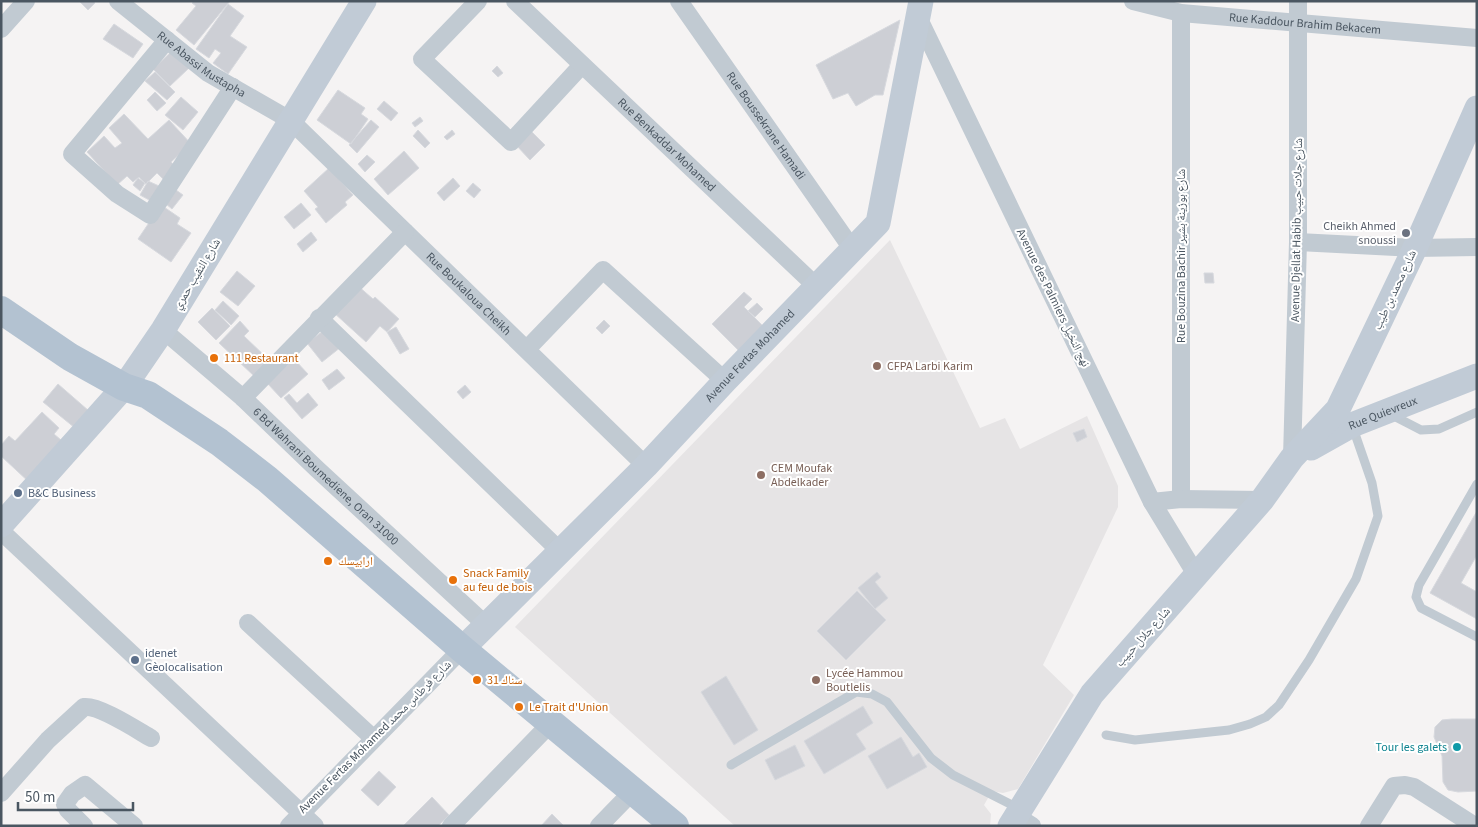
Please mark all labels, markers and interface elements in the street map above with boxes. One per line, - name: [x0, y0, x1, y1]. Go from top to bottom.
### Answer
- street label: Rue Kaddour Brahim Bekacem: [1228, 9, 1382, 38]
- street label: Rue Abassi Mustapha: [154, 27, 249, 101]
- street label: Rue Boussekrane Hamadi: [722, 68, 810, 183]
- street label: Rue Benkaddar Mohamed: [614, 94, 720, 195]
- street label: Avenue Djellat Habib شارع جلات حبيب: [1287, 138, 1307, 322]
- street label: Rue Bouzina Bachir شارع بوزينة بشير: [1173, 169, 1190, 343]
- place label: Cheikh Ahmed snoussi: [1323, 218, 1396, 249]
- street label: Avenue des Palmiers نهج النخيل: [1012, 226, 1094, 370]
- marker: Cheikh Ahmed snoussi: [1400, 227, 1412, 239]
- street label: شارع النقيب حمري: [169, 235, 226, 313]
- street label: شارع محمد بن طيب: [1369, 247, 1421, 333]
- street label: Rue Boukaloua Cheikh: [422, 248, 515, 339]
- street label: Avenue Fertas Mohamed: [701, 305, 799, 406]
- place label: 111 Restaurant: [224, 350, 299, 367]
- marker: 111 Restaurant: [208, 352, 220, 364]
- place label: CFPA Larbi Karim: [887, 358, 973, 375]
- marker: CFPA Larbi Karim: [871, 360, 883, 372]
- street label: Rue Quievreux: [1346, 392, 1420, 434]
- street label: 6 Bd Wahrani Boumediene, Oran 31000: [249, 403, 403, 549]
- place label: CEM Moufak Abdelkader: [771, 460, 832, 491]
- marker: CEM Moufak Abdelkader: [755, 469, 767, 481]
- place label: B&C Business: [28, 485, 96, 502]
- marker: B&C Business: [12, 487, 24, 499]
- place label: ارابيسك: [338, 553, 373, 570]
- marker: ارابيسك: [322, 555, 334, 567]
- place label: Snack Family au feu de bois: [463, 565, 532, 596]
- marker: Snack Family au feu de bois: [447, 574, 459, 586]
- street label: شارع جلال حبيب: [1112, 603, 1174, 671]
- place label: idenet Gèolocalisation: [145, 645, 223, 676]
- marker: idenet Gèolocalisation: [129, 654, 141, 666]
- street label: Avenue Fertas Mohamed شارع فرطاس محمد: [295, 657, 455, 817]
- place label: Lycée Hammou Boutlelis: [826, 665, 903, 696]
- place label: سناك 31: [487, 672, 523, 689]
- marker: سناك 31: [471, 674, 483, 686]
- marker: Lycée Hammou Boutlelis: [810, 674, 822, 686]
- place label: Le Trait d'Union: [529, 699, 608, 716]
- marker: Le Trait d'Union: [513, 701, 525, 713]
- place label: Tour les galets: [1376, 739, 1447, 756]
- marker: Tour les galets: [1451, 741, 1463, 753]
- scale bar: [18, 780, 132, 812]
- text: 50 m: [25, 787, 55, 808]

